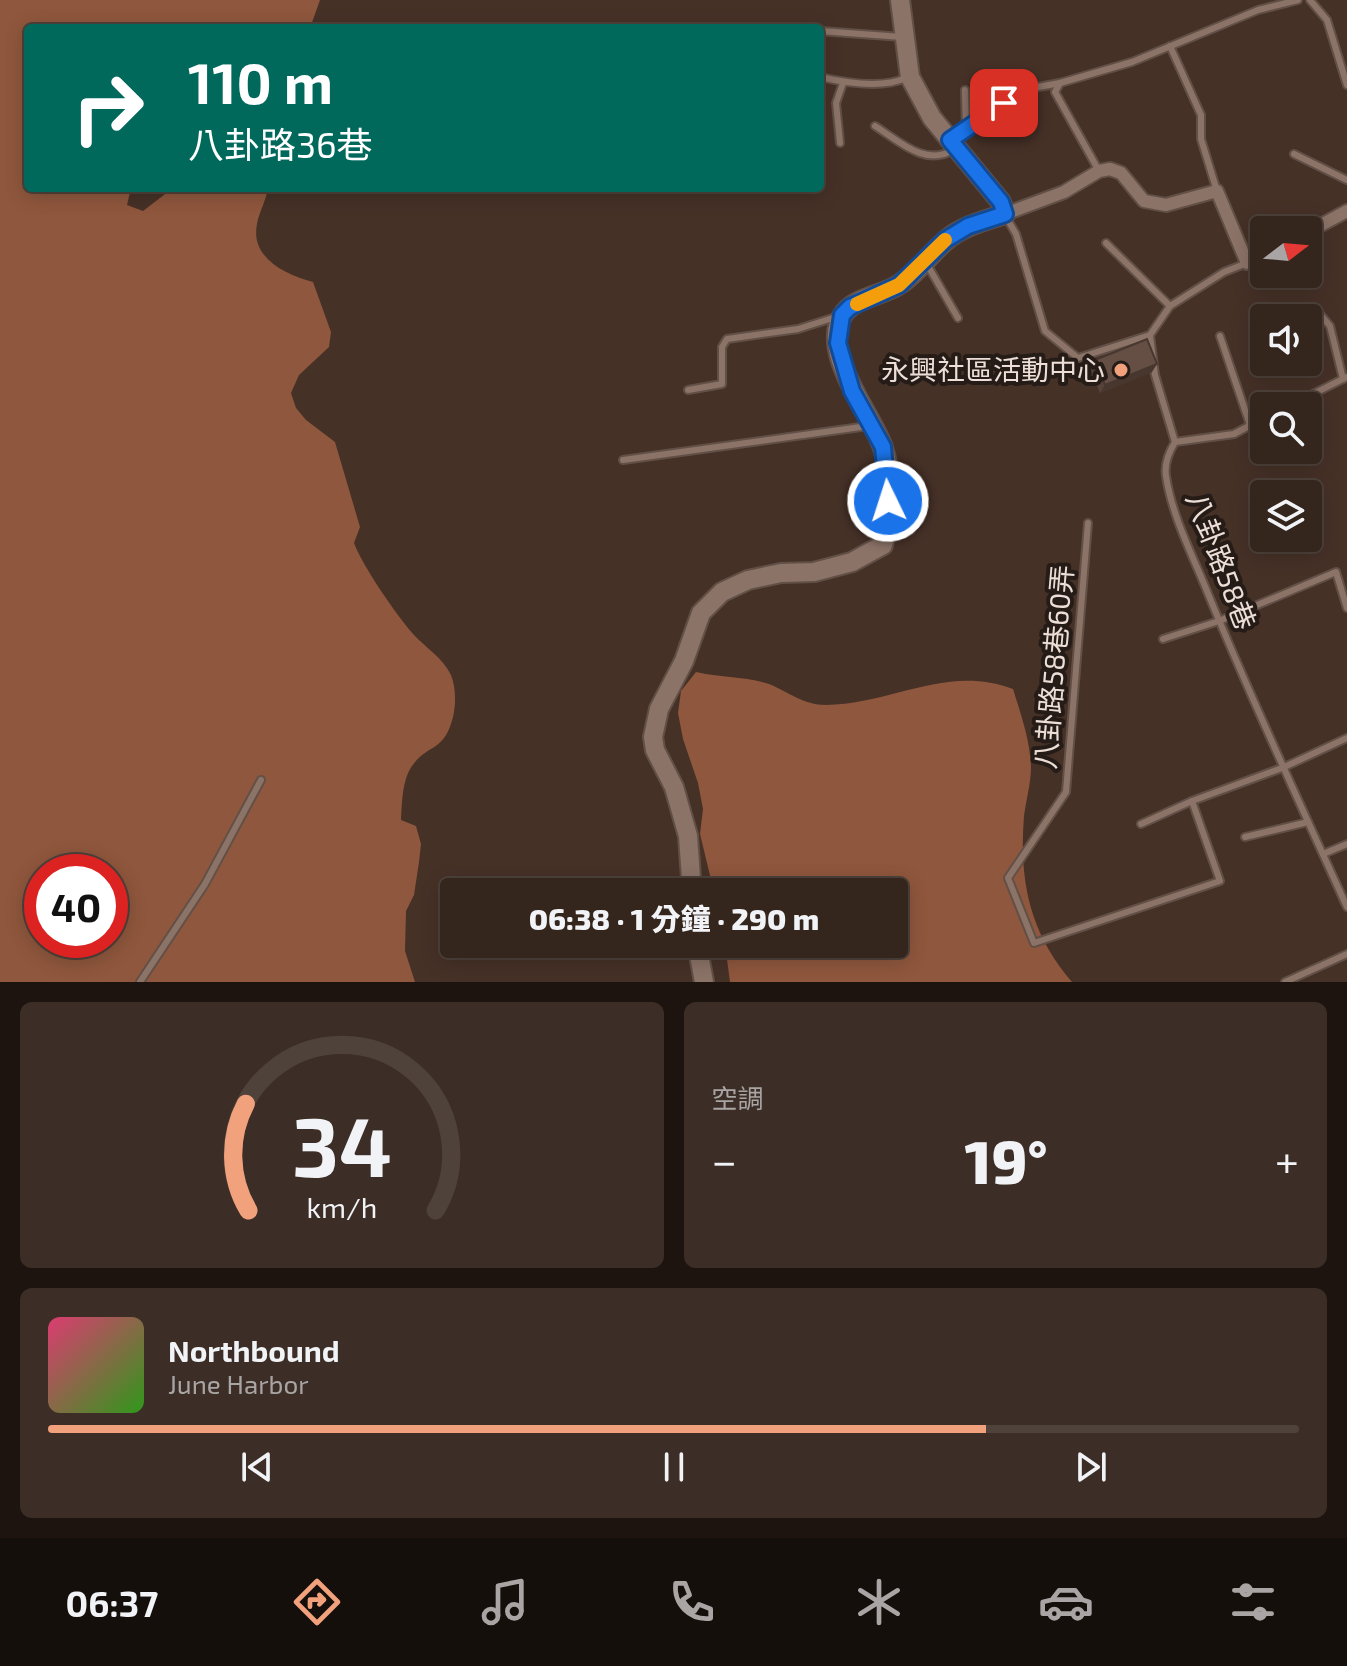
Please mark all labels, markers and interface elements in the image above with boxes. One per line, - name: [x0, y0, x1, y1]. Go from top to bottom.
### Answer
- text: 110 m: [188, 48, 333, 115]
- icon: right: [56, 56, 160, 160]
- pin: [970, 69, 1038, 137]
- icon: arrive: [982, 81, 1026, 125]
- text: 八卦路36巷: [188, 122, 373, 165]
- north arrow: [1250, 216, 1322, 288]
- map controls: [1250, 216, 1322, 552]
- button: sound: [1250, 304, 1322, 376]
- place label: 永興社區活動中心: [881, 352, 1105, 386]
- marker: 永興社區活動中心: [1112, 361, 1130, 379]
- button: search: [1250, 392, 1322, 464]
- position arrow: [846, 459, 930, 543]
- button: layers: [1250, 480, 1322, 552]
- street label: 八卦路58巷: [1180, 487, 1264, 634]
- street label: 八卦路58巷60弄: [1027, 563, 1079, 770]
- speed limit sign: 40: [24, 854, 128, 958]
- text: 06:38 · 1 分鐘 · 290 m: [529, 900, 819, 936]
- text: 空調: [712, 1082, 764, 1113]
- text: 34: [292, 1094, 392, 1194]
- text: 19°: [964, 1124, 1048, 1196]
- text: −: [712, 1133, 737, 1186]
- text: +: [1275, 1133, 1299, 1186]
- text: km/h: [306, 1189, 377, 1224]
- text: Northbound: [168, 1332, 340, 1368]
- text: June Harbor: [168, 1368, 309, 1399]
- icon: previous: [235, 1445, 279, 1489]
- icon: pause: [652, 1445, 696, 1489]
- icon: next: [1069, 1445, 1113, 1489]
- icon: directions: [289, 1574, 345, 1630]
- icon: music: [477, 1574, 533, 1630]
- icon: phone: [664, 1574, 720, 1630]
- icon: climate: [851, 1574, 907, 1630]
- icon: car: [1038, 1574, 1094, 1630]
- icon: filters: [1225, 1574, 1281, 1630]
- text: 06:37: [66, 1581, 158, 1624]

